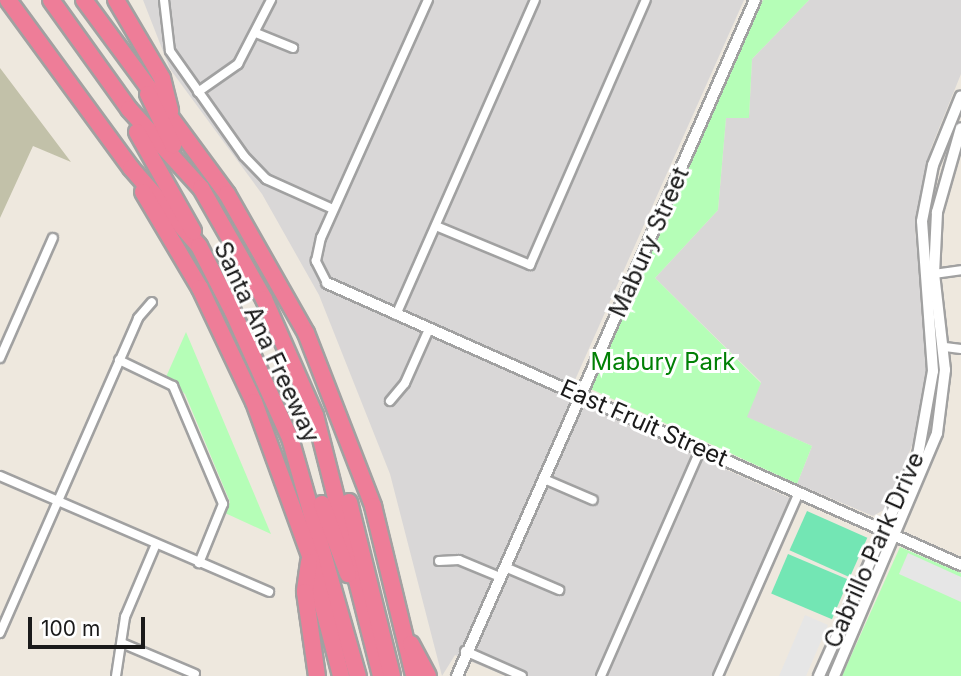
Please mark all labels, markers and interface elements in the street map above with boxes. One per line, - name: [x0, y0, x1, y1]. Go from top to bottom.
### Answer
- street label: Mabury Street: [603, 162, 695, 322]
- street label: Santa Ana Freeway: [208, 237, 326, 447]
- park label: Mabury Park: [590, 348, 736, 376]
- street label: East Fruit Street: [556, 373, 732, 473]
- street label: Cabrillo Park Drive: [818, 448, 930, 652]
- scale bar: [32, 602, 149, 646]
- text: 100 m: [41, 616, 100, 641]

